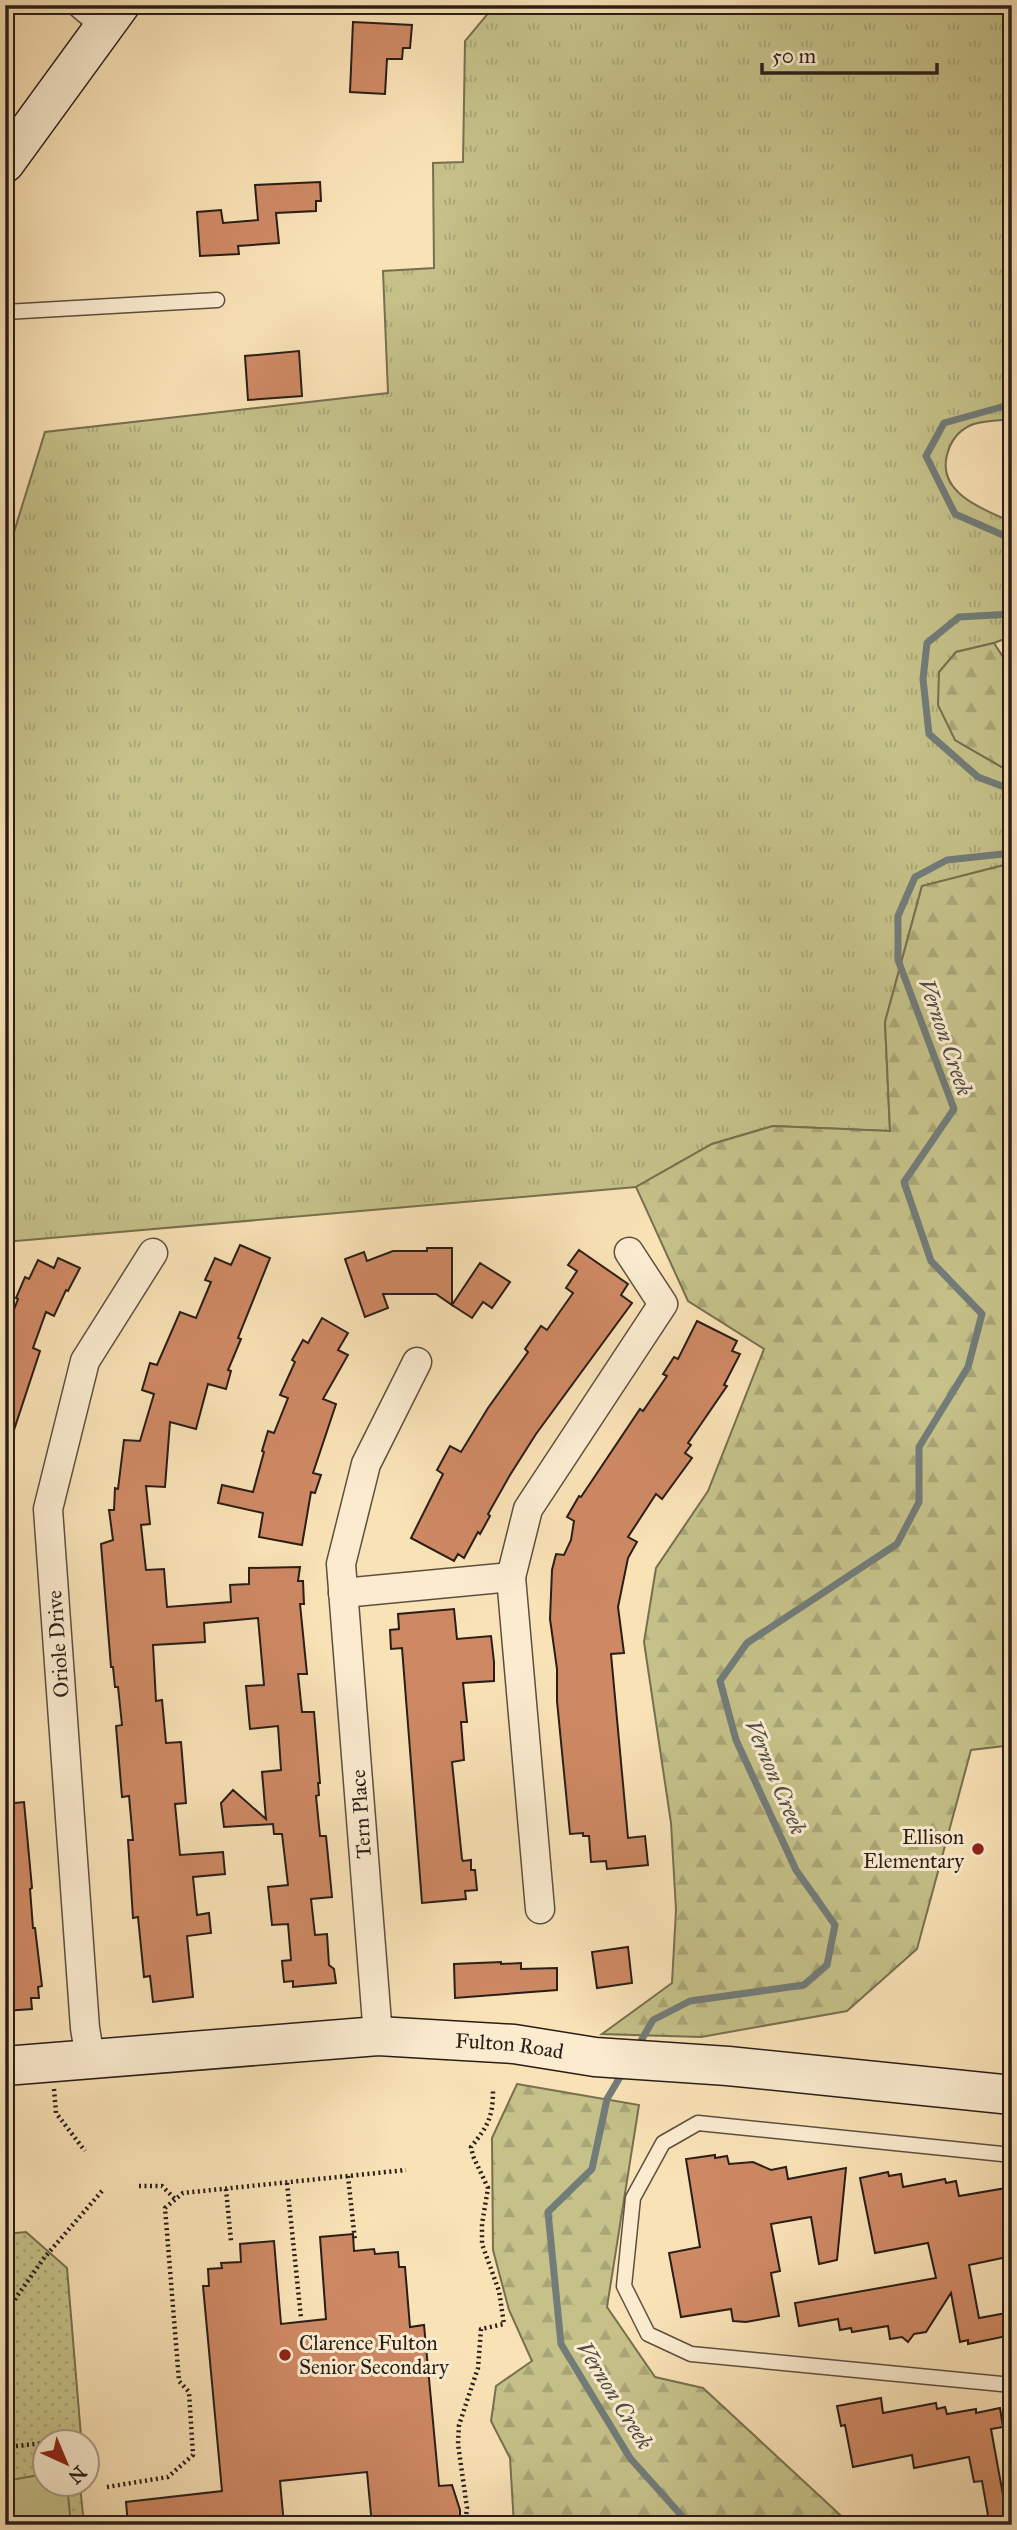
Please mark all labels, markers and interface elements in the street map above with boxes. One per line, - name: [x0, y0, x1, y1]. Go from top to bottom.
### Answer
- scale bar: [762, 32, 936, 76]
- text: 50 m: [772, 43, 817, 69]
- water label: Vernon Creek: [913, 975, 979, 1099]
- street label: Oriole Drive: [41, 1589, 75, 1699]
- water label: Vernon Creek: [739, 1715, 813, 1839]
- street label: Tern Place: [345, 1768, 377, 1859]
- place label: Ellison Elementary: [863, 1824, 965, 1874]
- marker: Ellison Elementary: [970, 1841, 986, 1857]
- street label: Fulton Road: [454, 2028, 566, 2065]
- place label: Clarence Fulton Senior Secondary: [299, 2330, 450, 2380]
- water label: Vernon Creek: [571, 2336, 659, 2454]
- marker: Clarence Fulton Senior Secondary: [277, 2347, 293, 2363]
- north arrow: [32, 2428, 102, 2498]
- text: N: [64, 2461, 91, 2489]

